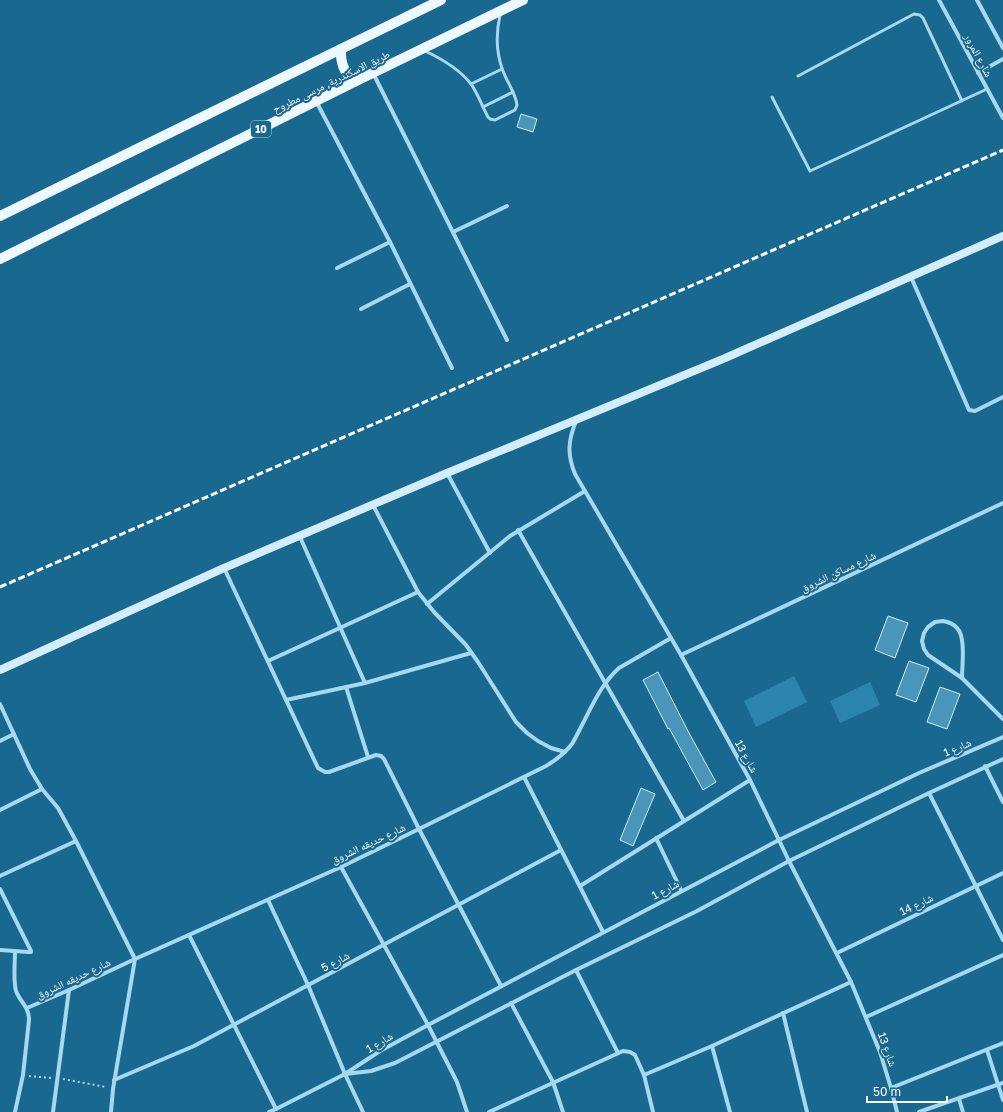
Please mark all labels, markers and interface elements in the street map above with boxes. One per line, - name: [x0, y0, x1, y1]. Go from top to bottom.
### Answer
- street label: شارع المرور: [961, 30, 996, 79]
- street label: طريق الاسكندرية, مرسى مطروح: [270, 47, 392, 116]
- road number: 10: [251, 121, 271, 137]
- street label: شارع مساكن الشروق: [798, 548, 878, 595]
- street label: شارع 1: [941, 735, 973, 760]
- street label: شارع 13: [732, 737, 761, 775]
- street label: شارع حديقه الشروق: [329, 820, 408, 867]
- street label: شارع 1: [649, 876, 681, 902]
- street label: شارع 14: [897, 890, 935, 919]
- street label: شارع 5: [319, 948, 352, 975]
- street label: شارع حديقه الشروق: [34, 955, 113, 1002]
- street label: شارع 1: [363, 1029, 395, 1056]
- street label: شارع 13: [875, 1030, 900, 1068]
- scale bar: [867, 1078, 947, 1104]
- text: 50 m: [873, 1084, 901, 1099]

